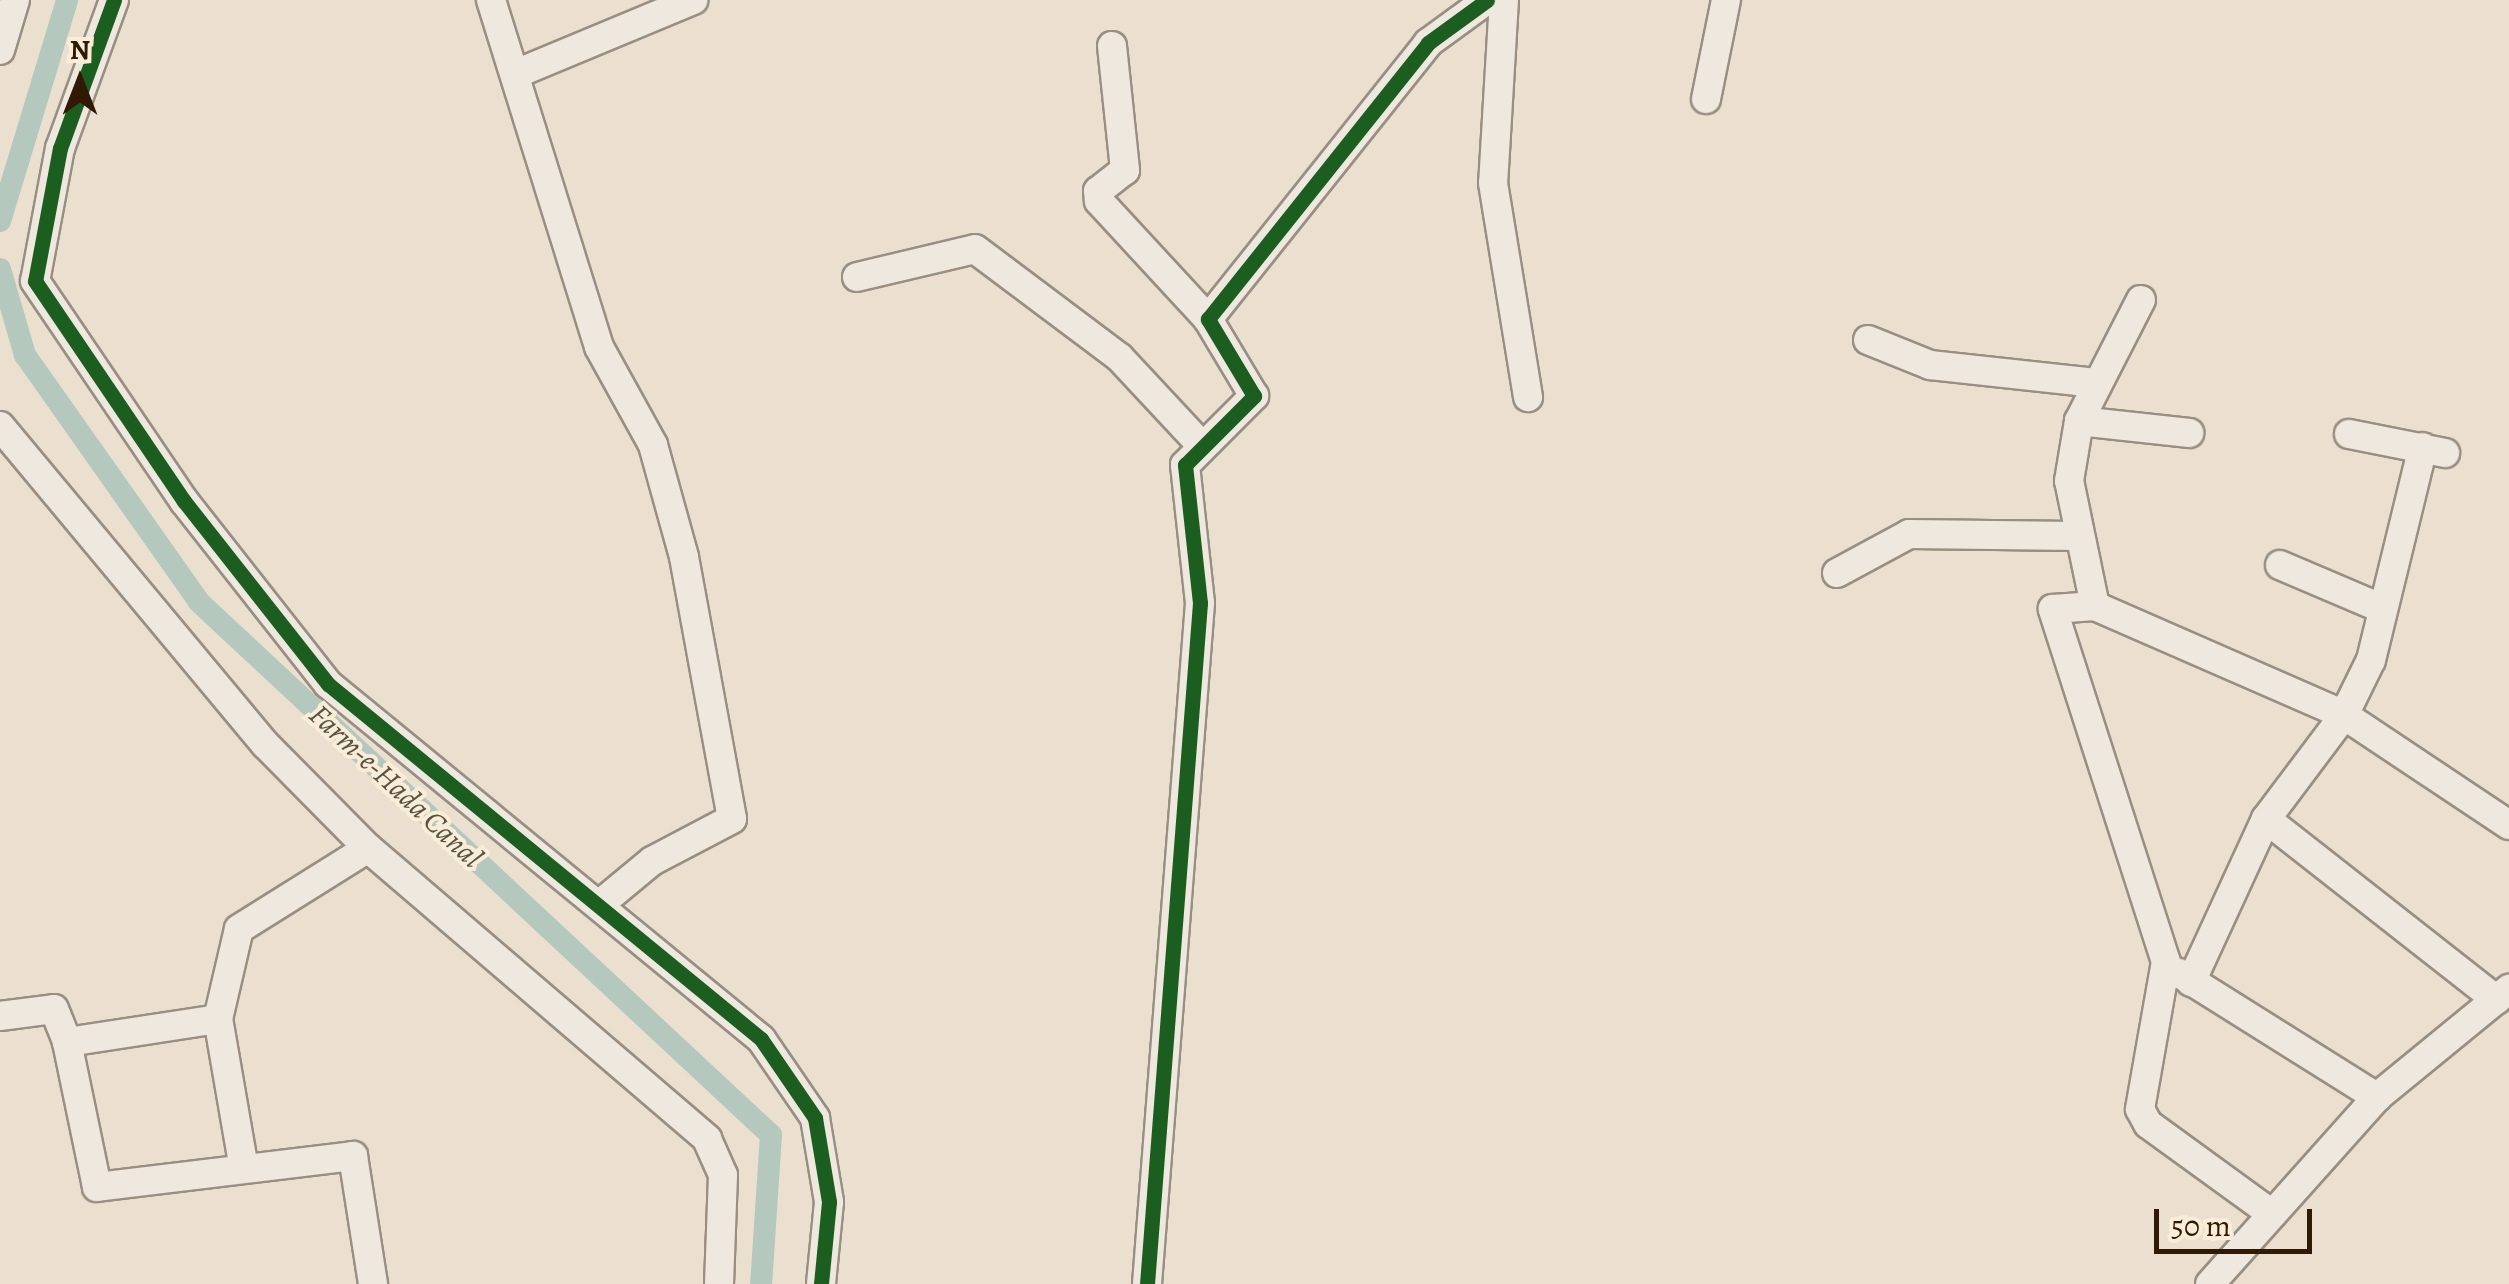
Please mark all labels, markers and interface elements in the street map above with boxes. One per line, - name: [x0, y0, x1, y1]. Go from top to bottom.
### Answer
- north arrow: [30, 30, 130, 130]
- text: N: [70, 31, 90, 69]
- water label: Farm-e-Hada Canal: [302, 697, 490, 875]
- scale bar: [2159, 1189, 2316, 1251]
- text: 50 m: [2171, 1206, 2231, 1246]

